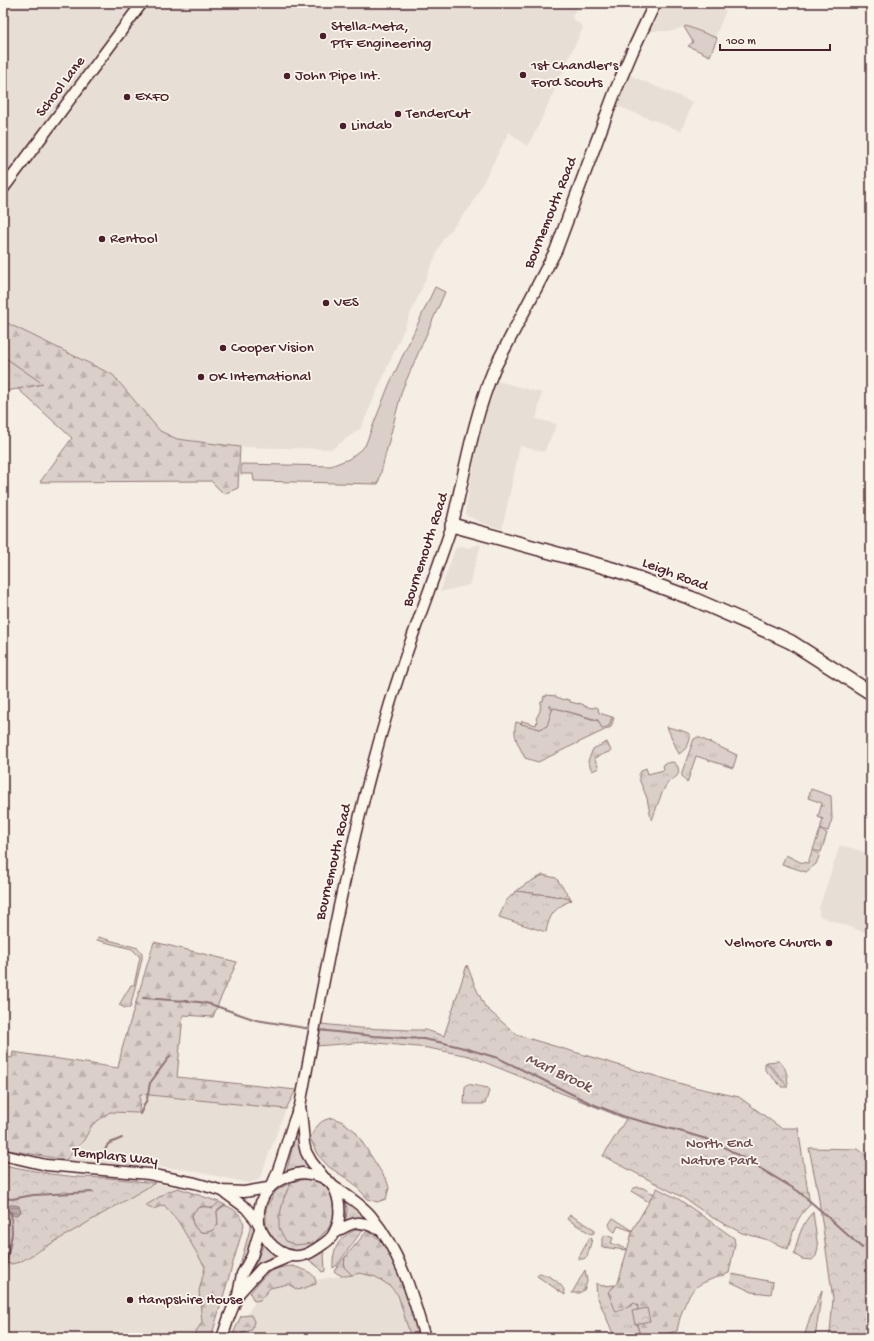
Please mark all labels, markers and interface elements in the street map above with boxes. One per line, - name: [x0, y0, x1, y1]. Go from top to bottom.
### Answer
- place label: Stella-Meta, PTF Engineering: [330, 18, 431, 53]
- scale bar: [720, 26, 830, 52]
- marker: Stella-Meta, PTF Engineering: [318, 31, 328, 41]
- text: 100 m: [725, 35, 756, 49]
- street label: School Lane: [32, 53, 90, 121]
- place label: 1st Chandler's Ford Scouts: [530, 57, 619, 92]
- place label: John Pipe Int.: [295, 67, 381, 85]
- marker: 1st Chandler's Ford Scouts: [518, 70, 528, 80]
- marker: John Pipe Int.: [282, 71, 292, 81]
- place label: EXFO: [135, 88, 169, 106]
- marker: EXFO: [122, 92, 132, 102]
- place label: TenderCut: [405, 105, 472, 123]
- marker: TenderCut: [393, 109, 403, 119]
- place label: Lindab: [351, 117, 392, 135]
- marker: Lindab: [338, 121, 348, 131]
- street label: Bournemouth Road: [520, 154, 582, 272]
- place label: Rentool: [110, 230, 158, 248]
- marker: Rentool: [97, 234, 107, 244]
- place label: VES: [333, 294, 359, 312]
- marker: VES: [321, 298, 331, 308]
- place label: Cooper Vision: [231, 339, 314, 357]
- marker: Cooper Vision: [218, 343, 228, 353]
- place label: OK International: [209, 368, 311, 386]
- marker: OK International: [196, 372, 206, 382]
- street label: Bournemouth Road: [399, 490, 453, 610]
- street label: Leigh Road: [639, 554, 712, 596]
- street label: Bournemouth Road: [312, 801, 356, 923]
- place label: Velmore Church: [724, 934, 821, 952]
- marker: Velmore Church: [824, 938, 834, 948]
- water label: Marl Brook: [522, 1050, 596, 1098]
- park label: North End Nature Park: [681, 1135, 759, 1170]
- street label: Templars Way: [70, 1143, 159, 1171]
- place label: Hampshire House: [138, 1291, 243, 1309]
- marker: Hampshire House: [125, 1295, 135, 1305]

